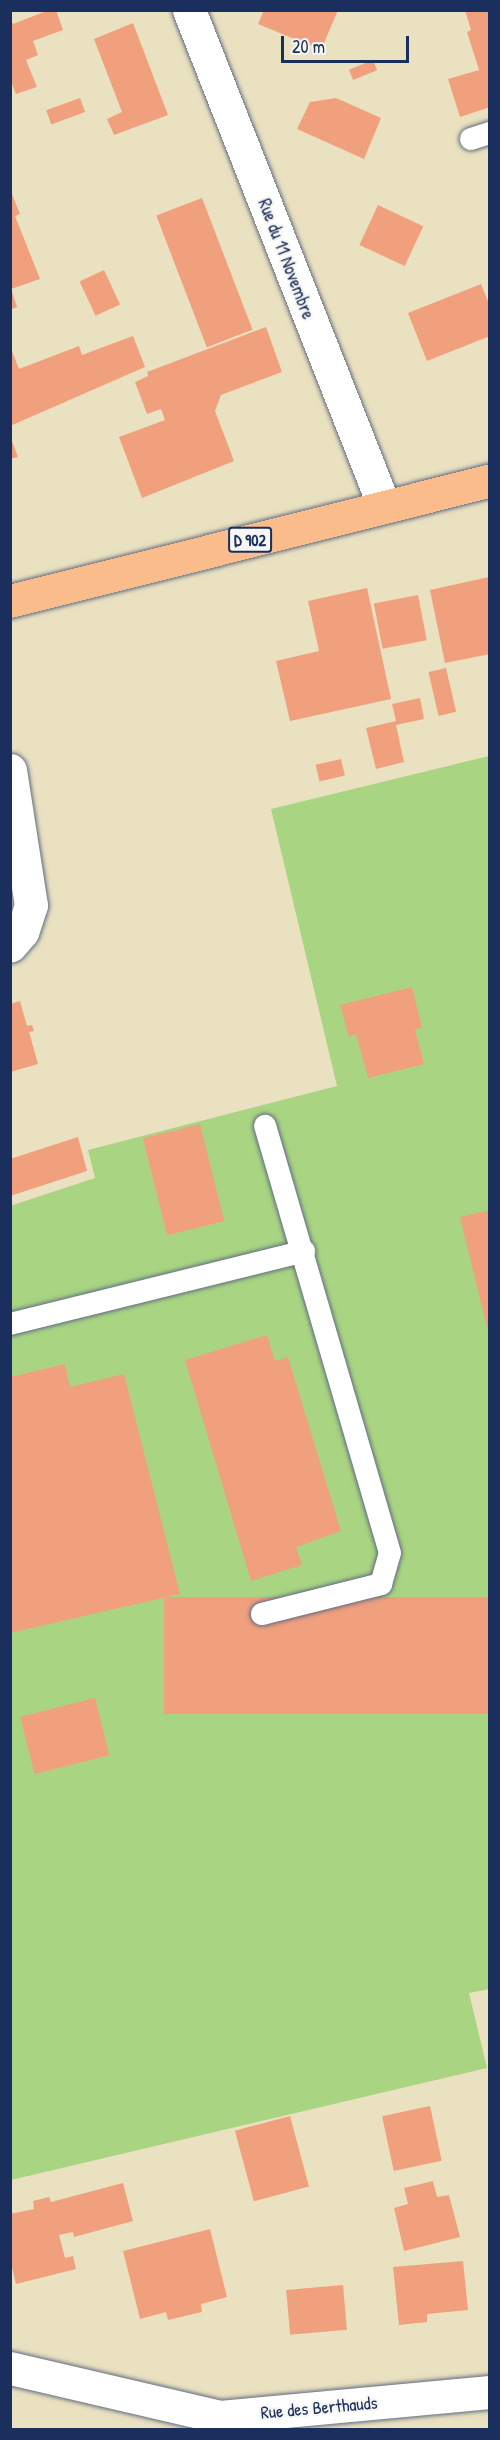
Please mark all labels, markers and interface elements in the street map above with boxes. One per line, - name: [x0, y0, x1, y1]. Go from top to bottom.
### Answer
- scale bar: [284, 24, 412, 62]
- text: 20 m: [292, 34, 325, 59]
- street label: Rue du 11 Novembre: [253, 196, 319, 322]
- road number: D 902: [228, 527, 272, 553]
- street label: Rue des Berthauds: [260, 2392, 378, 2424]

